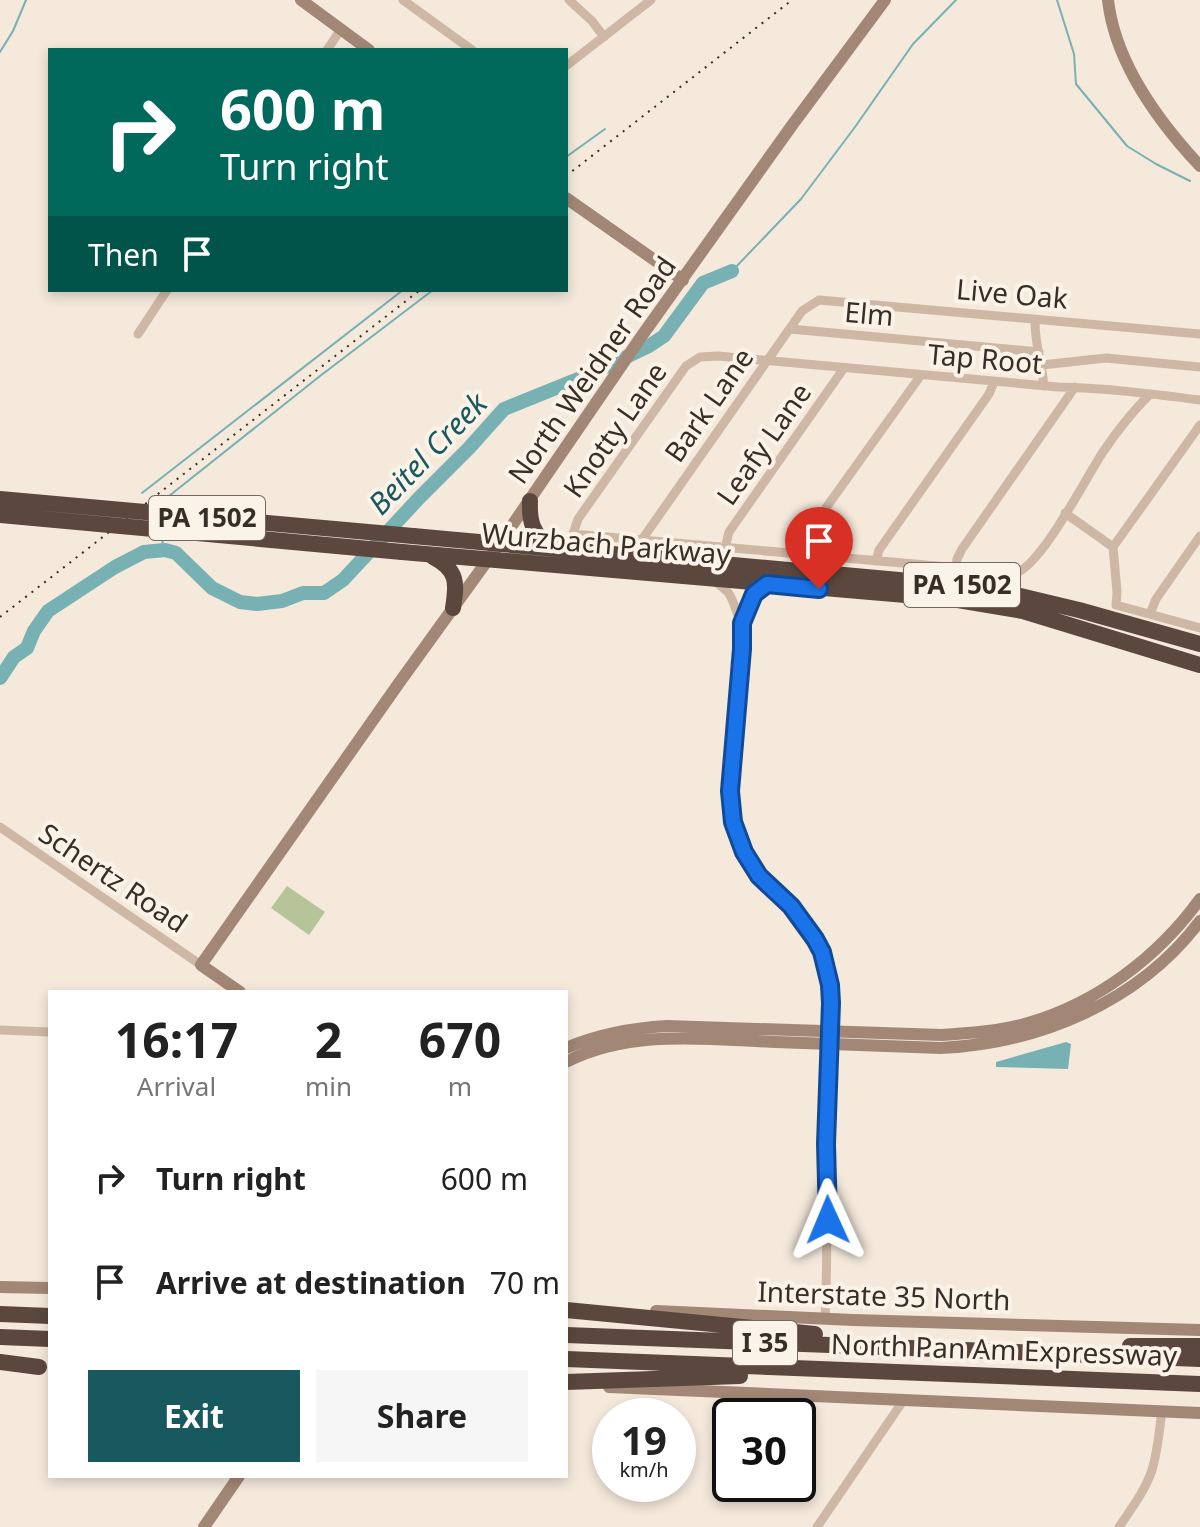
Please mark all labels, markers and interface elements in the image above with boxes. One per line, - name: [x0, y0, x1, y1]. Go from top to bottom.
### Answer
- text: 600 m: [220, 70, 385, 146]
- icon: right: [88, 80, 192, 184]
- text: Turn right: [220, 142, 388, 191]
- icon: arrive: [175, 232, 219, 276]
- text: Then: [88, 234, 159, 275]
- street label: North Weidner Road: [498, 248, 684, 491]
- street label: Live Oak: [955, 269, 1069, 317]
- street label: Elm: [843, 292, 895, 334]
- street label: Tap Root: [926, 334, 1044, 382]
- street label: Bark Lane: [655, 340, 761, 469]
- street label: Knotty Lane: [554, 354, 675, 505]
- street label: Leafy Lane: [707, 375, 819, 512]
- water label: Beitel Creek: [358, 382, 496, 523]
- road number: PA 1502: [149, 496, 265, 540]
- pin: [785, 507, 853, 589]
- street label: Wurzbach Parkway: [480, 513, 733, 573]
- icon: arrive: [797, 519, 841, 563]
- road number: PA 1502: [904, 563, 1020, 607]
- street label: Schertz Road: [32, 814, 195, 941]
- text: 16:17: [115, 1007, 238, 1072]
- text: 2: [315, 1007, 342, 1072]
- text: 670: [419, 1007, 501, 1072]
- text: Arrival: [137, 1068, 216, 1104]
- text: min: [305, 1068, 352, 1104]
- text: m: [448, 1068, 472, 1104]
- icon: right: [88, 1156, 132, 1200]
- text: Turn right: [156, 1158, 306, 1199]
- text: 600 m: [441, 1158, 528, 1199]
- position arrow: [786, 1178, 870, 1262]
- icon: arrive: [88, 1260, 132, 1304]
- text: Arrive at destination: [156, 1262, 466, 1303]
- text: 70 m: [490, 1262, 560, 1303]
- street label: Interstate 35 North: [757, 1272, 1011, 1318]
- road number: I 35: [733, 1321, 797, 1365]
- street label: North Pan Am Expressway: [830, 1324, 1178, 1374]
- button: Exit: [88, 1370, 300, 1462]
- button: Share: [316, 1370, 528, 1462]
- speed limit sign: 30: [712, 1398, 816, 1502]
- text: 19: [621, 1412, 667, 1467]
- text: km/h: [619, 1456, 669, 1483]

